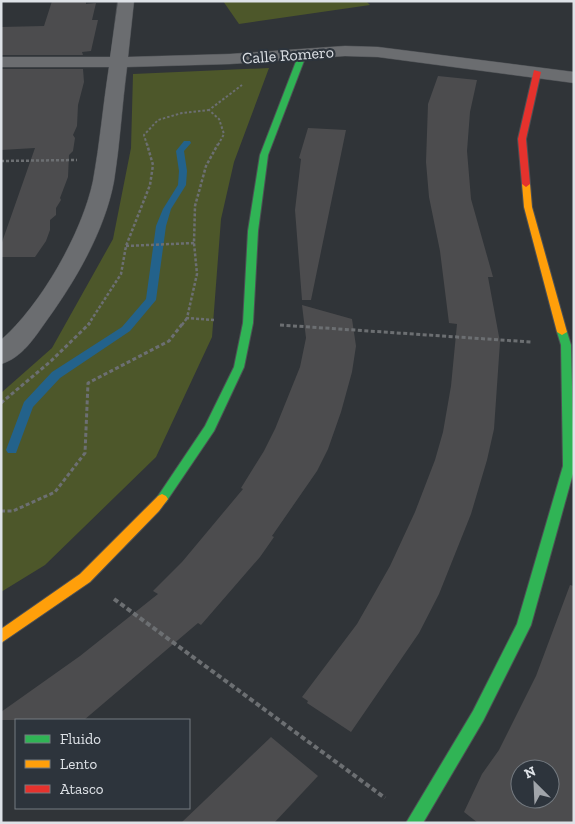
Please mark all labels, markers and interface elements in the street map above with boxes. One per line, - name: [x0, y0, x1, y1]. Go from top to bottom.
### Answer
- street label: Calle Romero: [242, 42, 334, 68]
- legend: [15, 719, 190, 809]
- text: Fluido: [60, 730, 101, 748]
- text: Lento: [60, 755, 97, 773]
- north arrow: [510, 759, 560, 809]
- text: N: [522, 763, 539, 783]
- text: Atasco: [60, 780, 104, 798]

